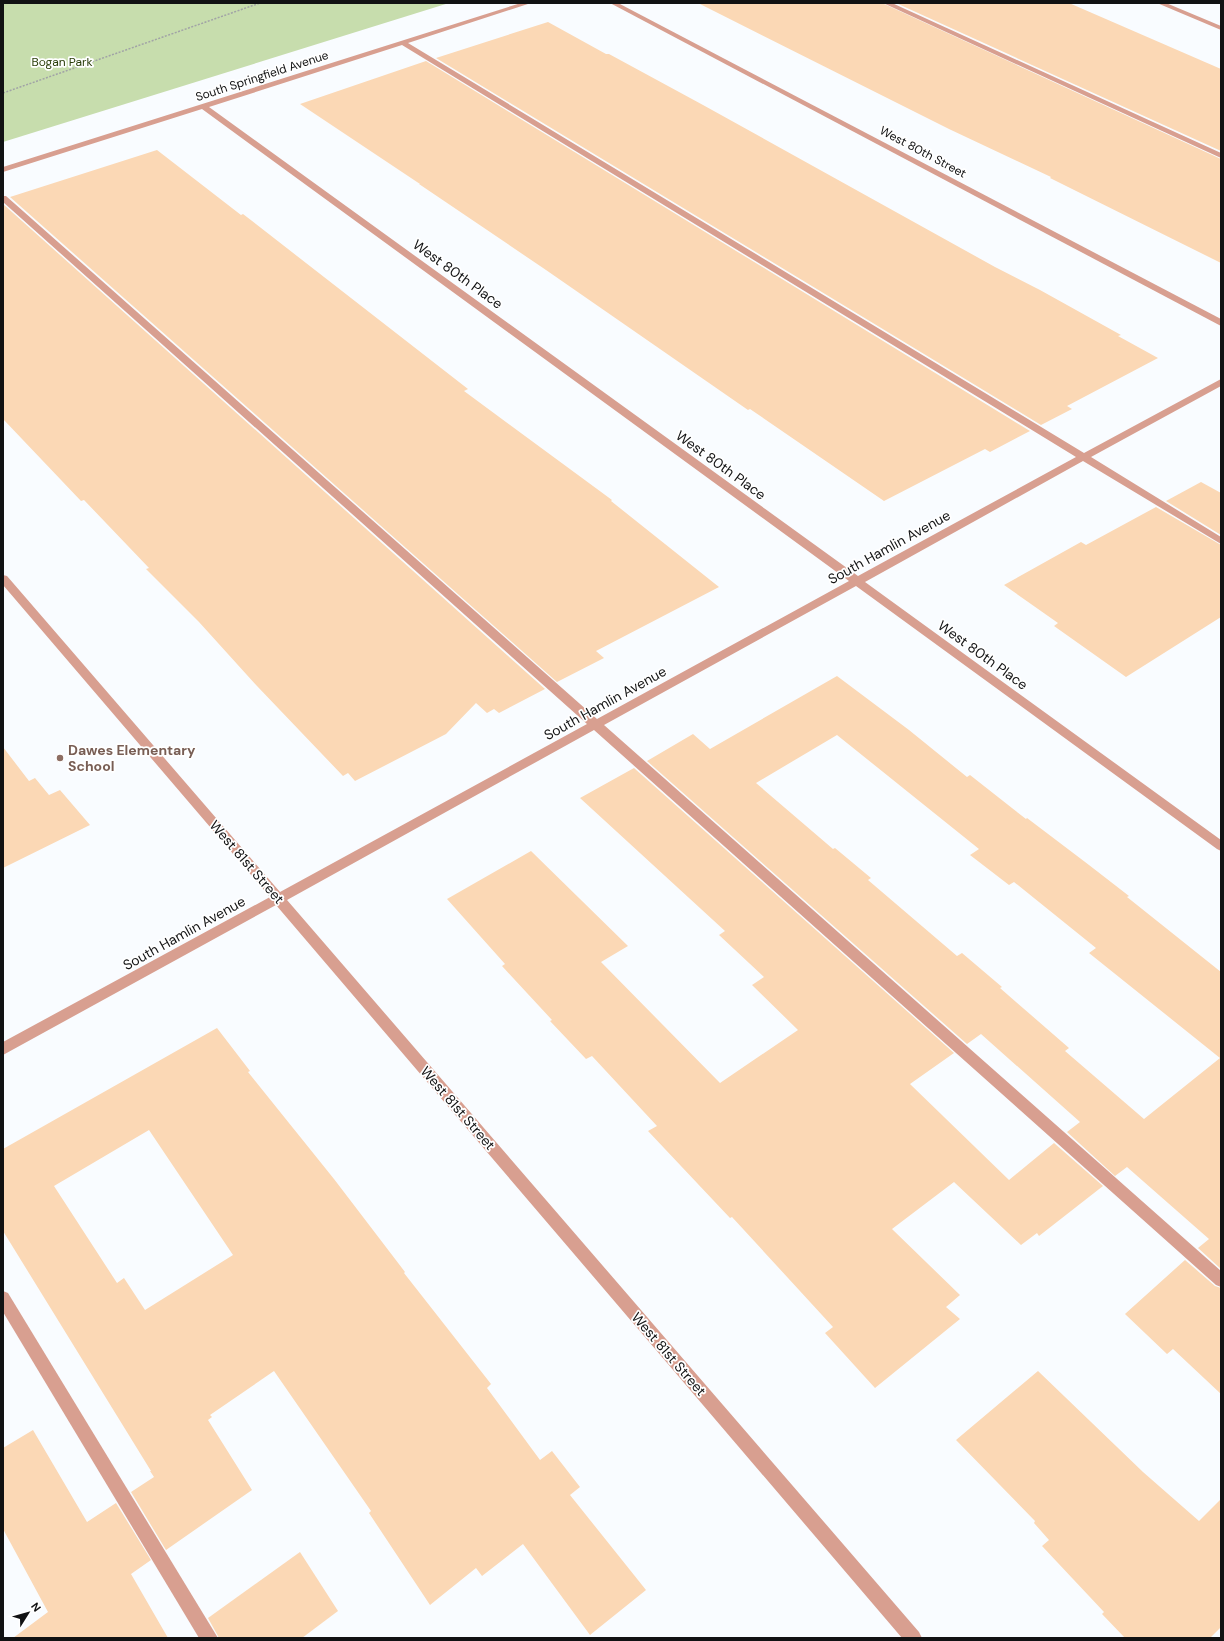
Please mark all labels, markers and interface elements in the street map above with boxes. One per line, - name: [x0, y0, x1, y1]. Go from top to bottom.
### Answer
- street label: South Springfield Avenue: [193, 47, 331, 105]
- park label: Bogan Park: [31, 54, 93, 70]
- street label: West 80th Street: [877, 122, 969, 182]
- street label: West 80th Place: [409, 235, 507, 313]
- street label: West 80th Place: [672, 426, 770, 504]
- street label: South Hamlin Avenue: [825, 506, 953, 588]
- street label: West 80th Place: [934, 616, 1032, 694]
- street label: South Hamlin Avenue: [541, 662, 669, 744]
- place label: Dawes Elementary School: [68, 741, 196, 775]
- marker: Dawes Elementary School: [55, 753, 65, 763]
- street label: West 81st Street: [206, 816, 288, 908]
- street label: South Hamlin Avenue: [120, 892, 248, 974]
- street label: West 81st Street: [417, 1062, 499, 1154]
- street label: West 81st Street: [628, 1308, 710, 1400]
- north arrow: [8, 1593, 48, 1633]
- text: N: [28, 1600, 44, 1614]

